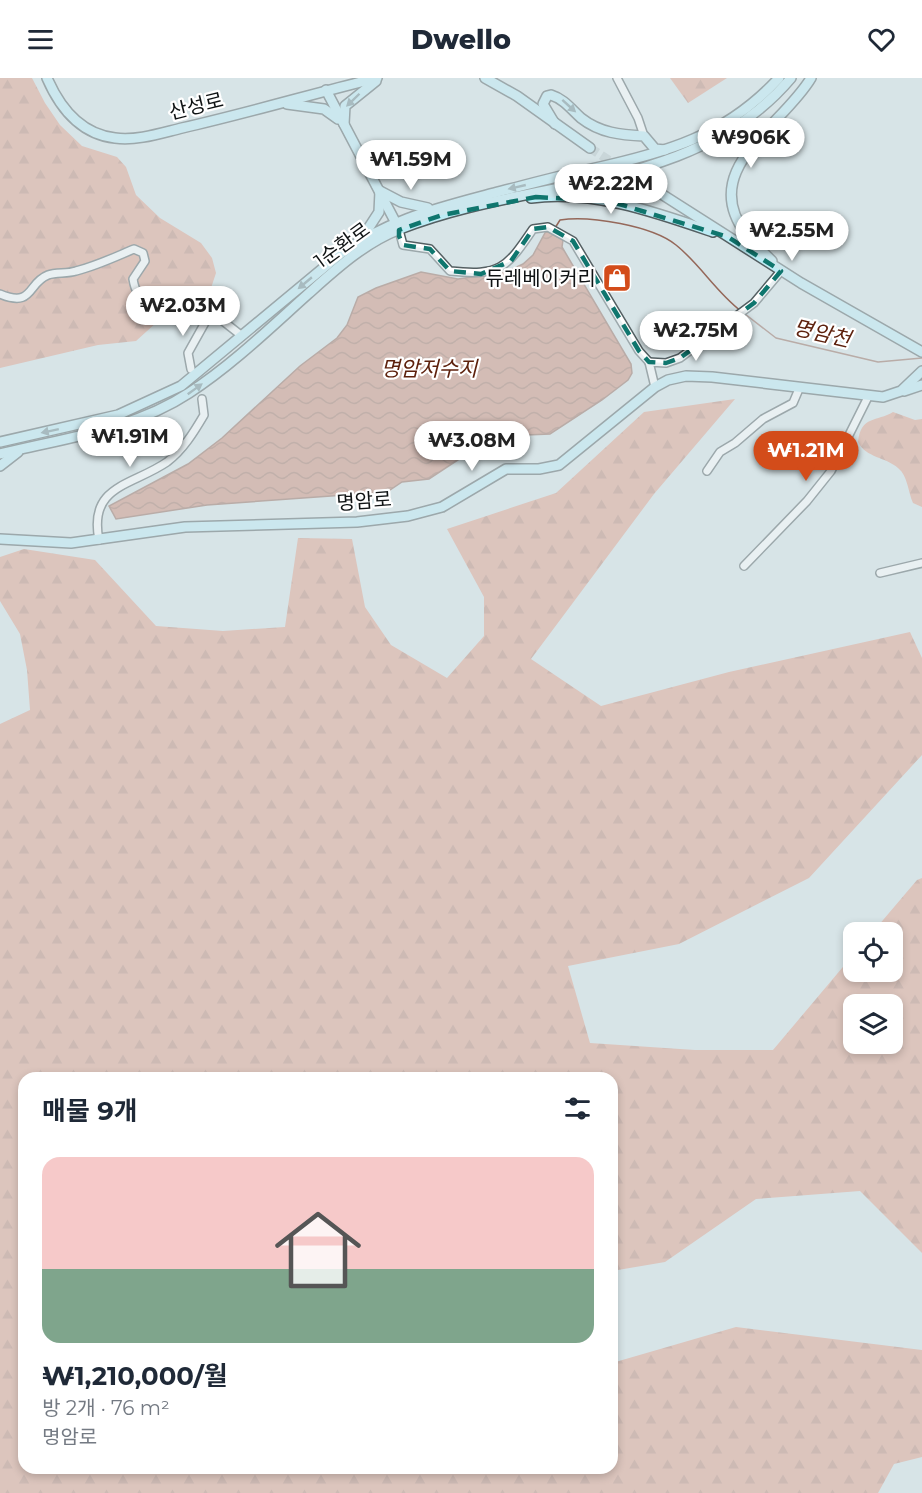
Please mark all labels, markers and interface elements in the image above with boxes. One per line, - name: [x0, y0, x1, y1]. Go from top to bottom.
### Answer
- icon: menu: [24, 23, 57, 56]
- text: Dwello: [411, 23, 511, 56]
- icon: heart: [865, 23, 898, 56]
- street label: 산성로: [166, 88, 226, 124]
- one-way arrow: [346, 92, 360, 106]
- one-way arrow: [561, 99, 576, 112]
- pin: ₩906K: [709, 118, 793, 169]
- text: ₩906K: [712, 125, 790, 149]
- pin: ₩1.59M: [362, 140, 460, 191]
- text: ₩1.59M: [370, 147, 452, 171]
- pin: ₩2.22M: [562, 164, 660, 215]
- text: ₩2.22M: [569, 171, 653, 195]
- one-way arrow: [508, 183, 526, 193]
- pin: ₩2.55M: [743, 211, 841, 262]
- street label: 1순환로: [310, 217, 374, 273]
- text: ₩2.55M: [750, 218, 834, 242]
- shop icon: 듀레베이커리: [601, 262, 633, 294]
- place label: 듀레베이커리: [486, 266, 596, 290]
- one-way arrow: [297, 276, 312, 289]
- pin: ₩2.03M: [134, 286, 232, 337]
- text: ₩2.03M: [140, 293, 226, 317]
- pin: ₩2.75M: [647, 311, 745, 362]
- water label: 명암천: [791, 314, 856, 352]
- text: ₩2.75M: [654, 318, 738, 342]
- water label: 명암저수지: [381, 356, 479, 381]
- one-way arrow: [188, 383, 203, 395]
- pin: ₩1.91M: [81, 417, 179, 468]
- pin: ₩3.08M: [423, 421, 521, 472]
- text: ₩1.91M: [91, 424, 169, 448]
- one-way arrow: [41, 426, 59, 436]
- text: ₩3.08M: [428, 428, 516, 452]
- pin: ₩1.21M: [757, 431, 855, 482]
- text: ₩1.21M: [768, 438, 844, 462]
- street label: 명암로: [336, 487, 392, 515]
- map controls: [843, 922, 903, 1054]
- button: locate: [843, 922, 903, 982]
- button: layers: [843, 994, 903, 1054]
- icon: filters: [561, 1092, 594, 1125]
- text: 매물 9개: [42, 1095, 138, 1127]
- icon: home: [264, 1196, 372, 1304]
- text: ₩1,210,000/월: [42, 1360, 228, 1392]
- text: 방 2개 · 76 m²: [42, 1396, 170, 1420]
- text: 명암로: [42, 1425, 97, 1449]

